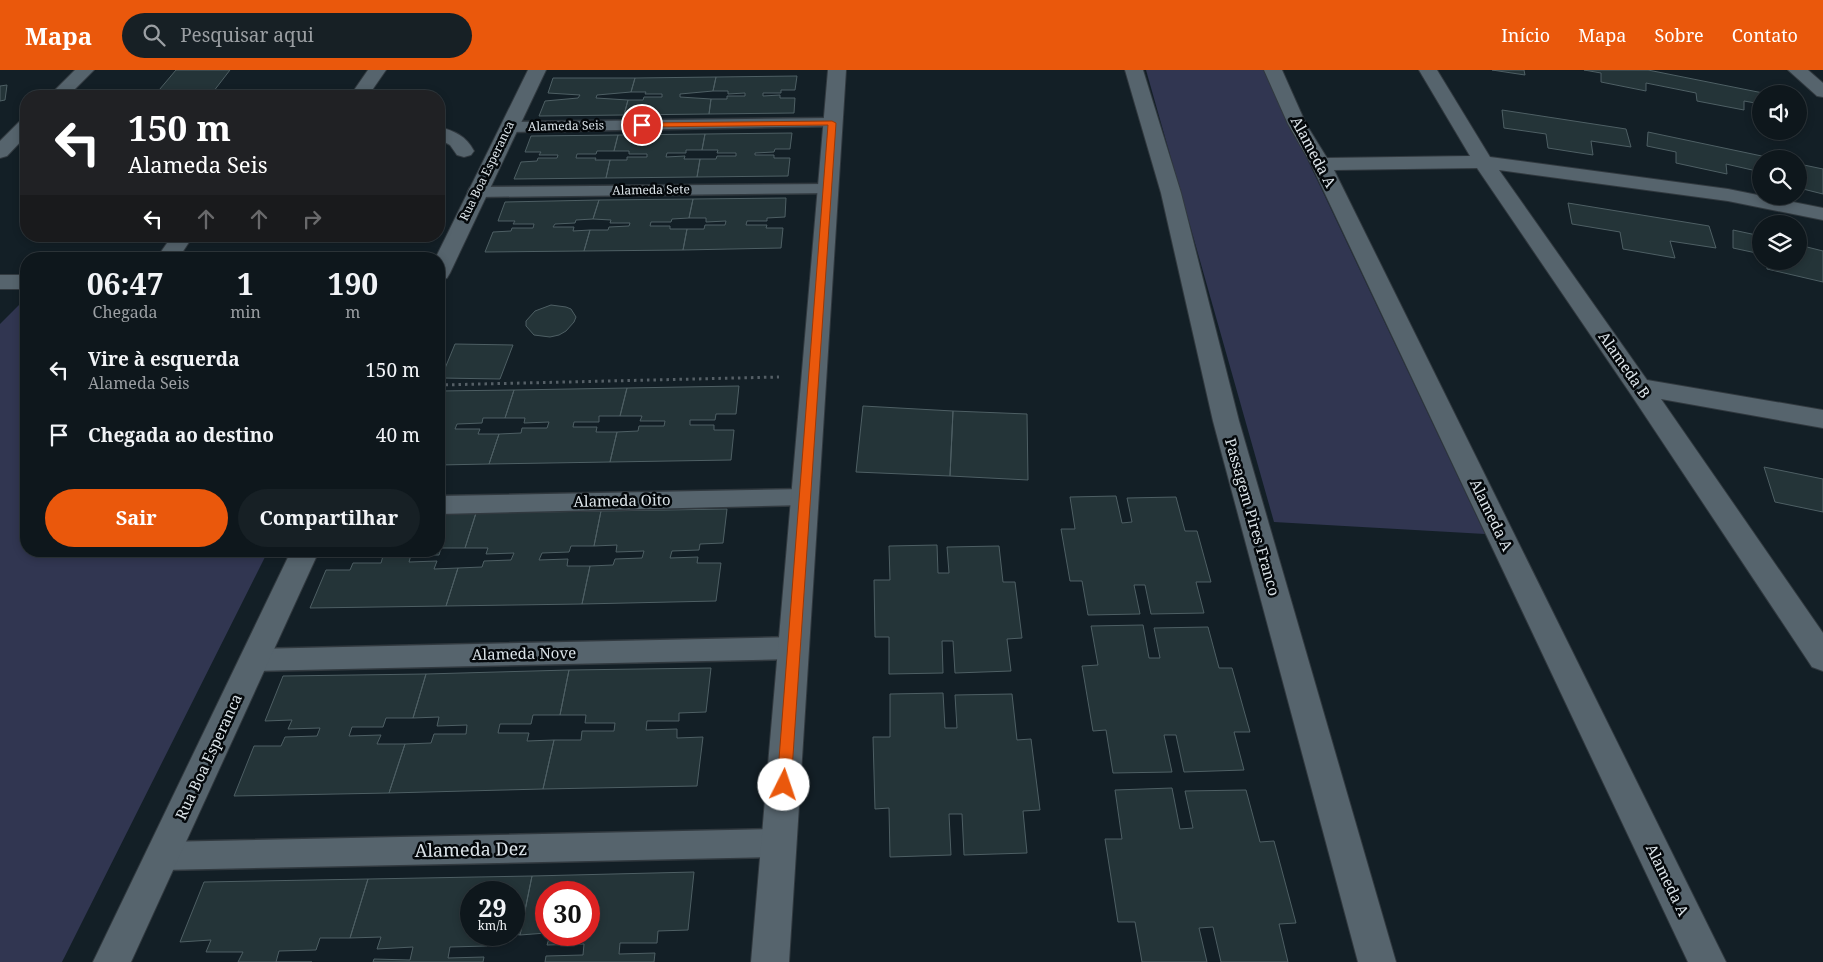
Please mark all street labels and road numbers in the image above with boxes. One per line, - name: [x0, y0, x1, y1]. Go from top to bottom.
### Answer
- street label: Alameda A: [1287, 112, 1341, 191]
- street label: Alameda Seis: [528, 116, 604, 135]
- street label: Rua Boa Esperanca: [455, 118, 518, 224]
- street label: Alameda Sete: [612, 180, 690, 199]
- street label: Alameda B: [1594, 327, 1655, 402]
- street label: Passagem Pires Franco: [1221, 436, 1285, 598]
- street label: Alameda A: [1466, 475, 1518, 554]
- street label: Alameda Oito: [573, 489, 671, 511]
- street label: Alameda Nove: [472, 642, 576, 664]
- street label: Rua Boa Esperanca: [170, 690, 246, 823]
- street label: Alameda Dez: [414, 836, 528, 862]
- street label: Alameda A: [1642, 840, 1694, 919]

